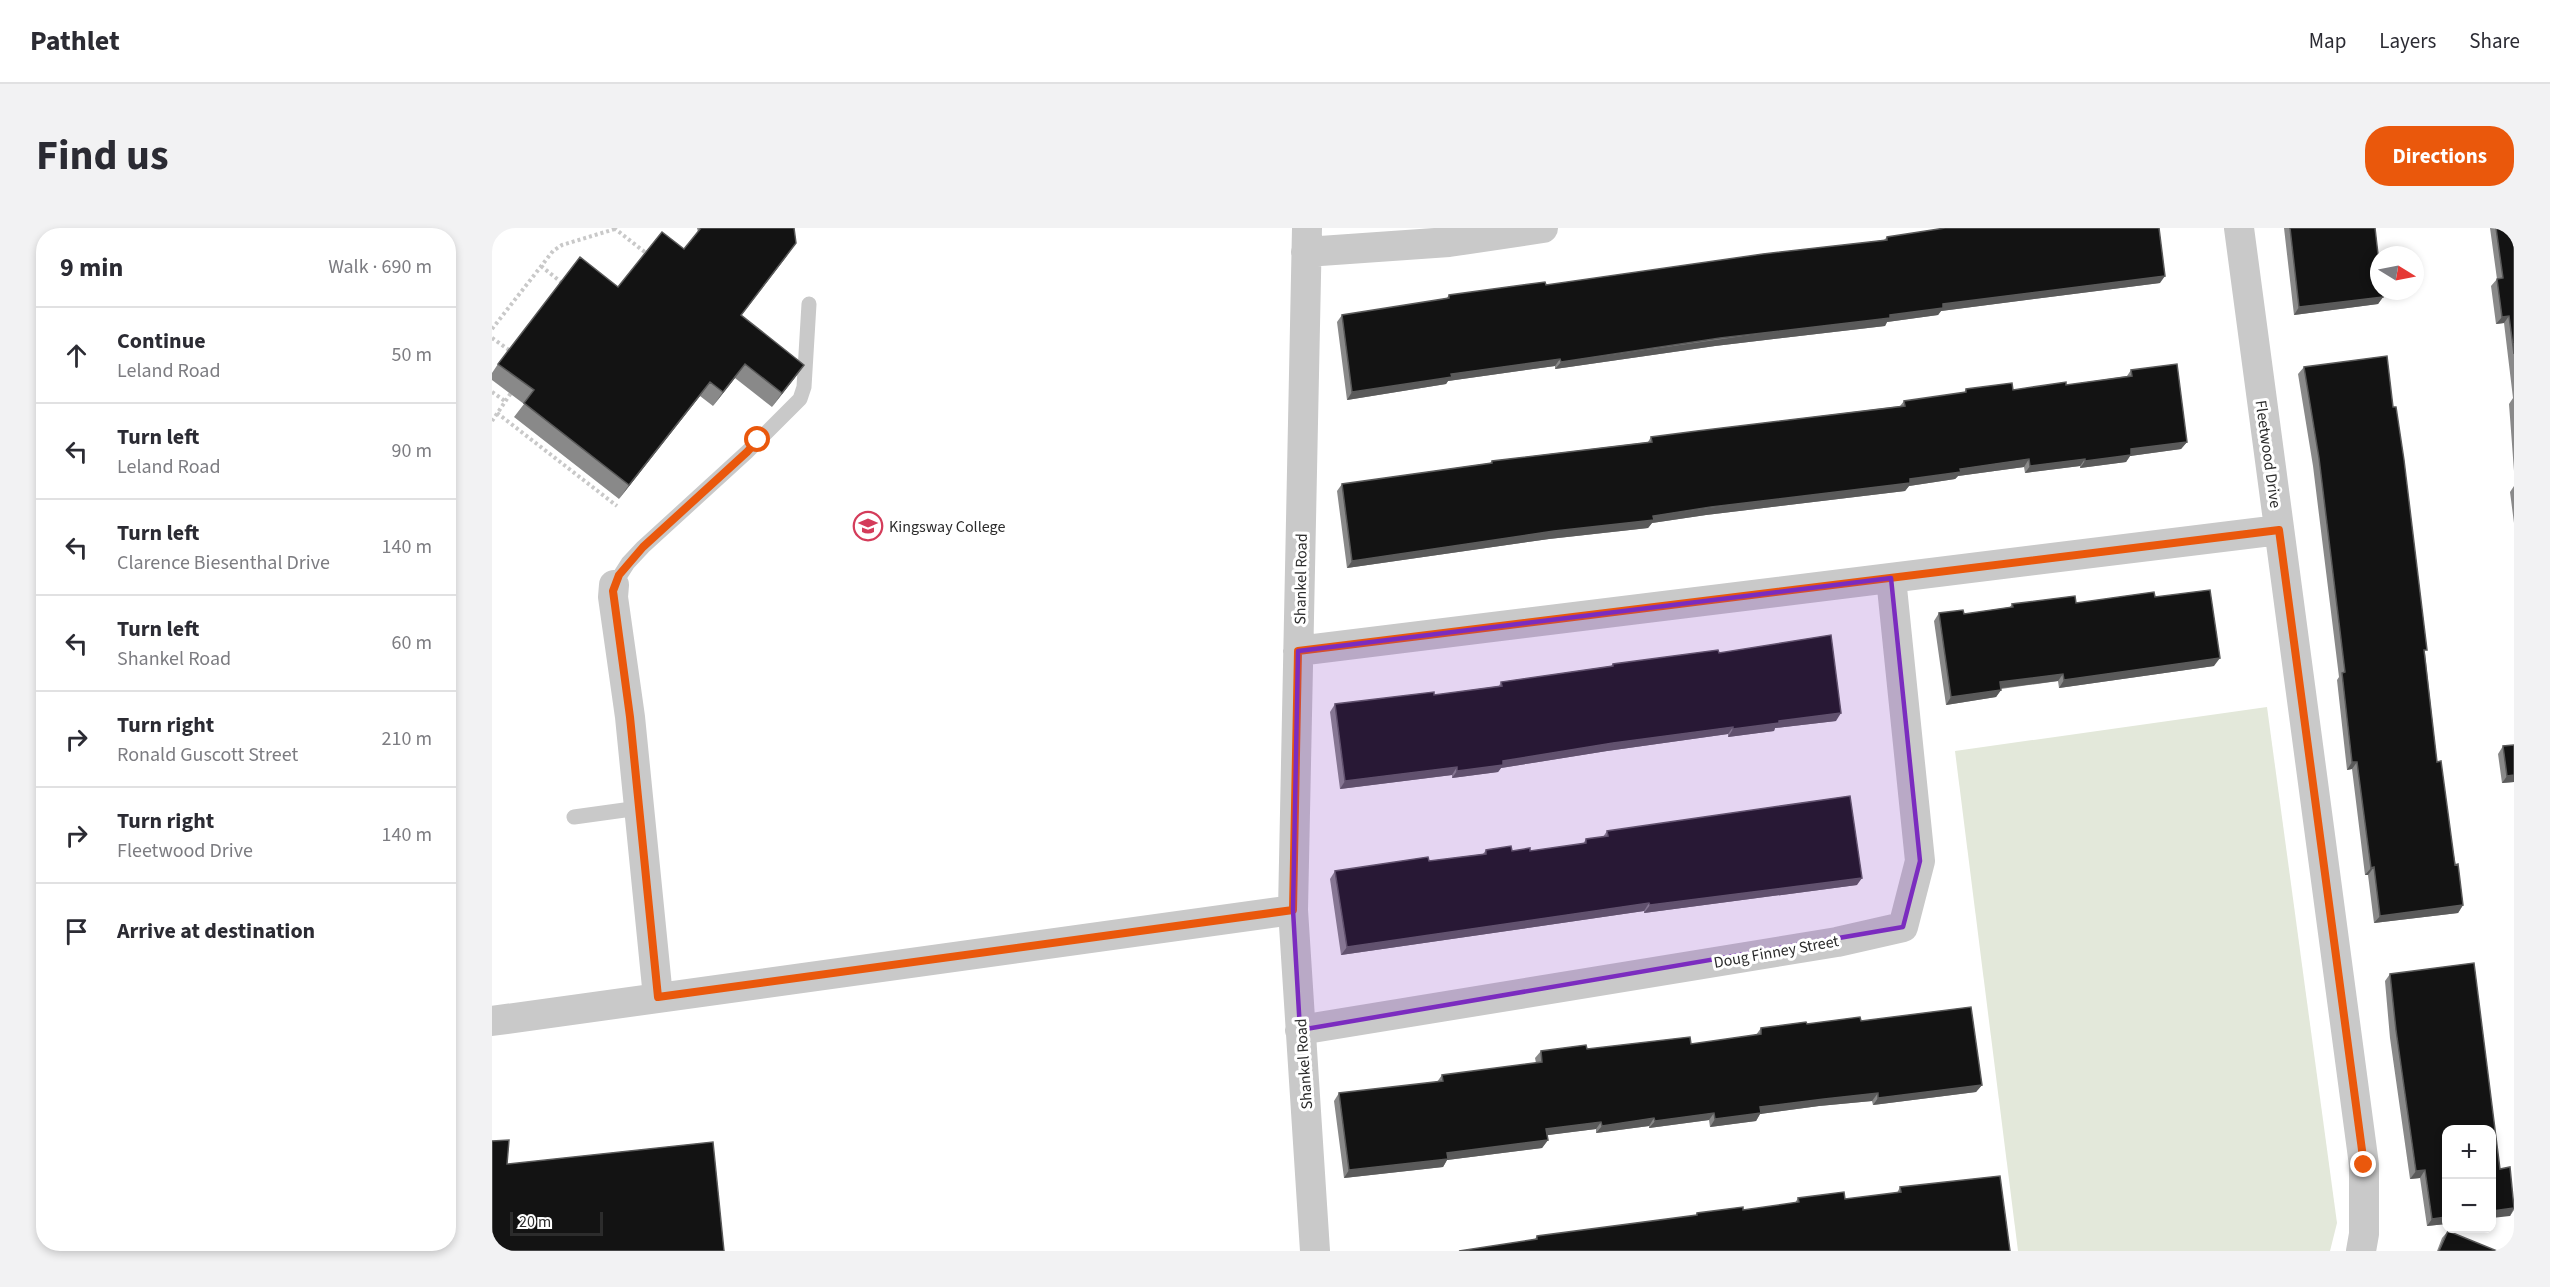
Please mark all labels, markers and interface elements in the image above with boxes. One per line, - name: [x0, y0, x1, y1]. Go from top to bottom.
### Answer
- text: Pathlet: [30, 21, 120, 61]
- text: Map: [2309, 26, 2346, 56]
- text: Layers: [2379, 26, 2436, 56]
- text: Share: [2469, 26, 2520, 56]
- text: Find us: [36, 126, 169, 186]
- button: Directions: [2365, 126, 2514, 186]
- north arrow: [2370, 246, 2424, 300]
- text: 9 min: [60, 249, 123, 286]
- text: Walk · 690 m: [328, 253, 432, 281]
- text: Continue: [117, 325, 206, 357]
- icon: ahead: [60, 339, 93, 372]
- text: 50 m: [392, 341, 432, 369]
- text: Leland Road: [117, 357, 221, 385]
- street label: Fleetwood Drive: [2250, 399, 2286, 510]
- text: Turn left: [117, 421, 199, 453]
- route start: [744, 426, 770, 452]
- icon: left: [60, 435, 93, 468]
- text: 90 m: [392, 437, 432, 465]
- text: Leland Road: [117, 453, 221, 481]
- school or university icon: Kingsway College: [852, 510, 884, 542]
- place label: Kingsway College: [889, 516, 1005, 538]
- text: Turn left: [117, 517, 199, 549]
- icon: left: [60, 531, 93, 564]
- text: 140 m: [382, 533, 432, 561]
- street label: Shankel Road: [1289, 533, 1313, 625]
- text: Clarence Biesenthal Drive: [117, 549, 330, 577]
- text: Turn left: [117, 613, 199, 645]
- icon: left: [60, 627, 93, 660]
- text: 60 m: [392, 629, 432, 657]
- text: Shankel Road: [117, 645, 231, 673]
- text: Turn right: [117, 709, 214, 741]
- icon: right: [60, 723, 93, 756]
- text: 210 m: [382, 725, 432, 753]
- text: Ronald Guscott Street: [117, 741, 298, 769]
- text: Turn right: [117, 805, 214, 837]
- icon: right: [60, 819, 93, 852]
- text: 140 m: [382, 821, 432, 849]
- text: Fleetwood Drive: [117, 837, 253, 865]
- icon: arrive: [60, 915, 93, 948]
- text: Arrive at destination: [117, 915, 315, 947]
- street label: Doug Finney Street: [1712, 930, 1841, 974]
- street label: Shankel Road: [1290, 1018, 1318, 1110]
- map controls: [2442, 1125, 2496, 1233]
- button: +: [2442, 1125, 2496, 1179]
- route end: [2350, 1151, 2376, 1177]
- button: −: [2442, 1179, 2496, 1233]
- scale bar: [510, 1209, 603, 1236]
- text: 20 m: [519, 1211, 551, 1233]

